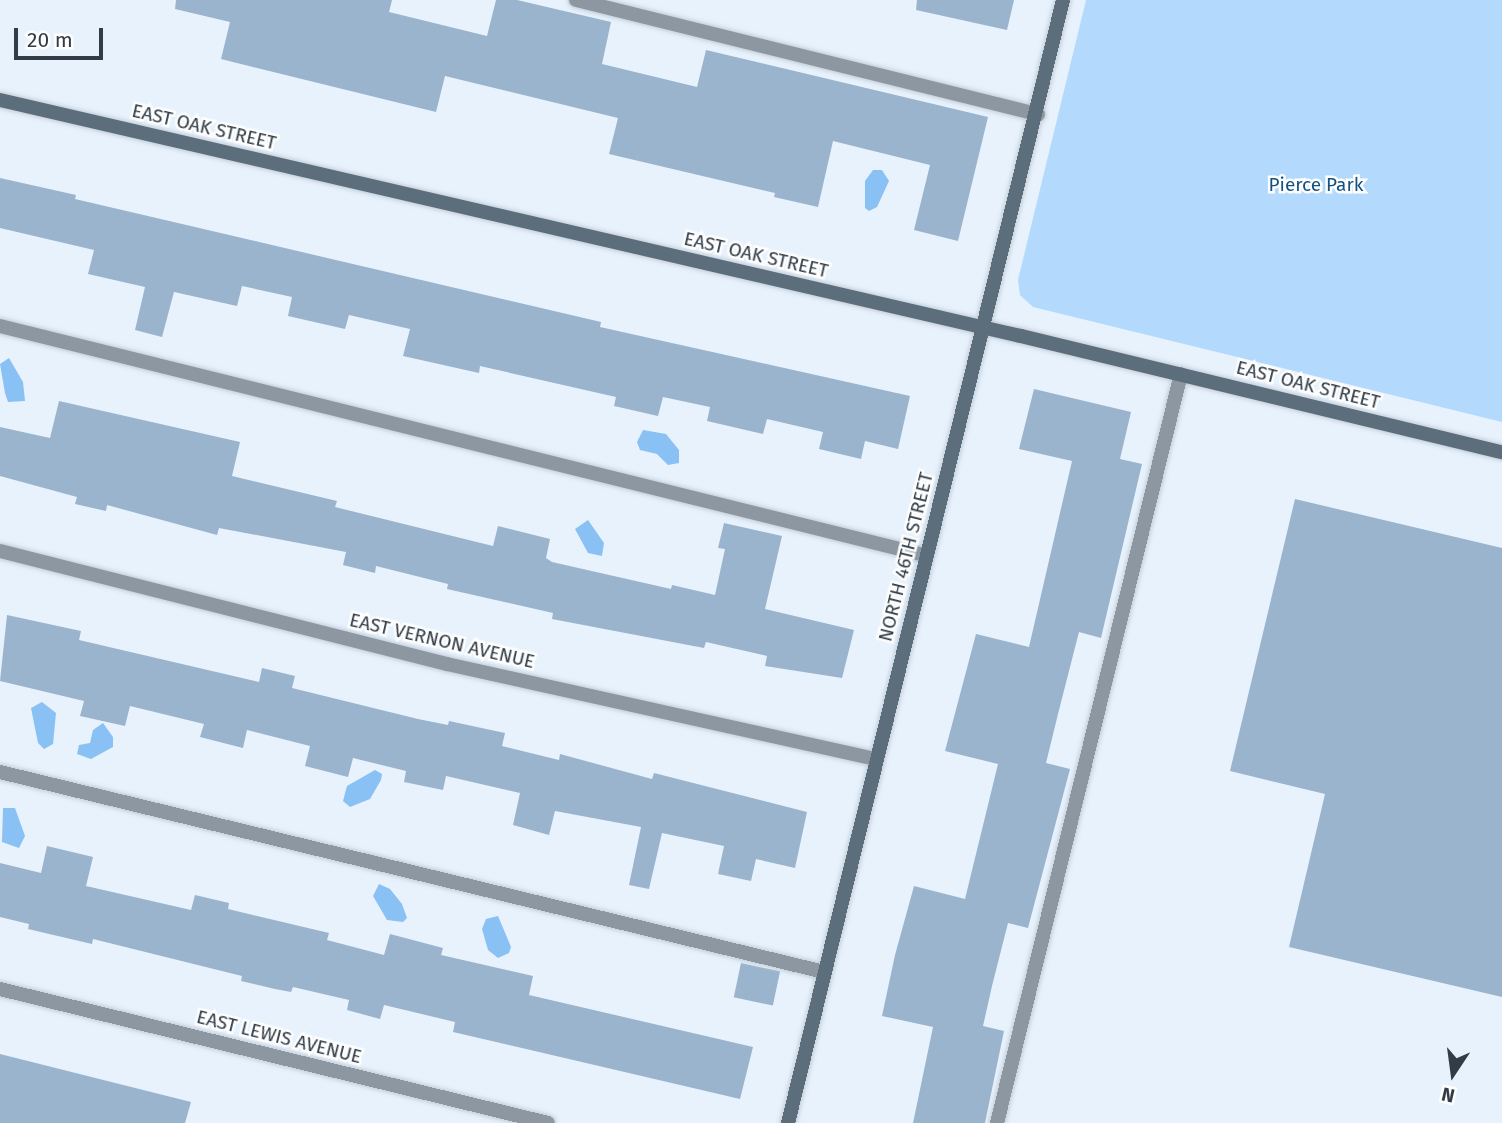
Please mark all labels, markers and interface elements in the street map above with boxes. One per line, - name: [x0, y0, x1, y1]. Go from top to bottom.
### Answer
- scale bar: [18, 14, 107, 58]
- text: 20 m: [27, 27, 73, 53]
- street label: EAST OAK STREET: [130, 99, 278, 155]
- park label: Pierce Park: [1269, 174, 1363, 196]
- street label: EAST OAK STREET: [682, 227, 830, 283]
- street label: EAST OAK STREET: [1234, 356, 1382, 414]
- street label: NORTH 46TH STREET: [874, 470, 938, 644]
- street label: EAST VERNON AVENUE: [347, 609, 537, 673]
- street label: EAST LEWIS AVENUE: [194, 1005, 364, 1069]
- north arrow: [1418, 1039, 1488, 1109]
- text: N: [1439, 1082, 1457, 1108]

